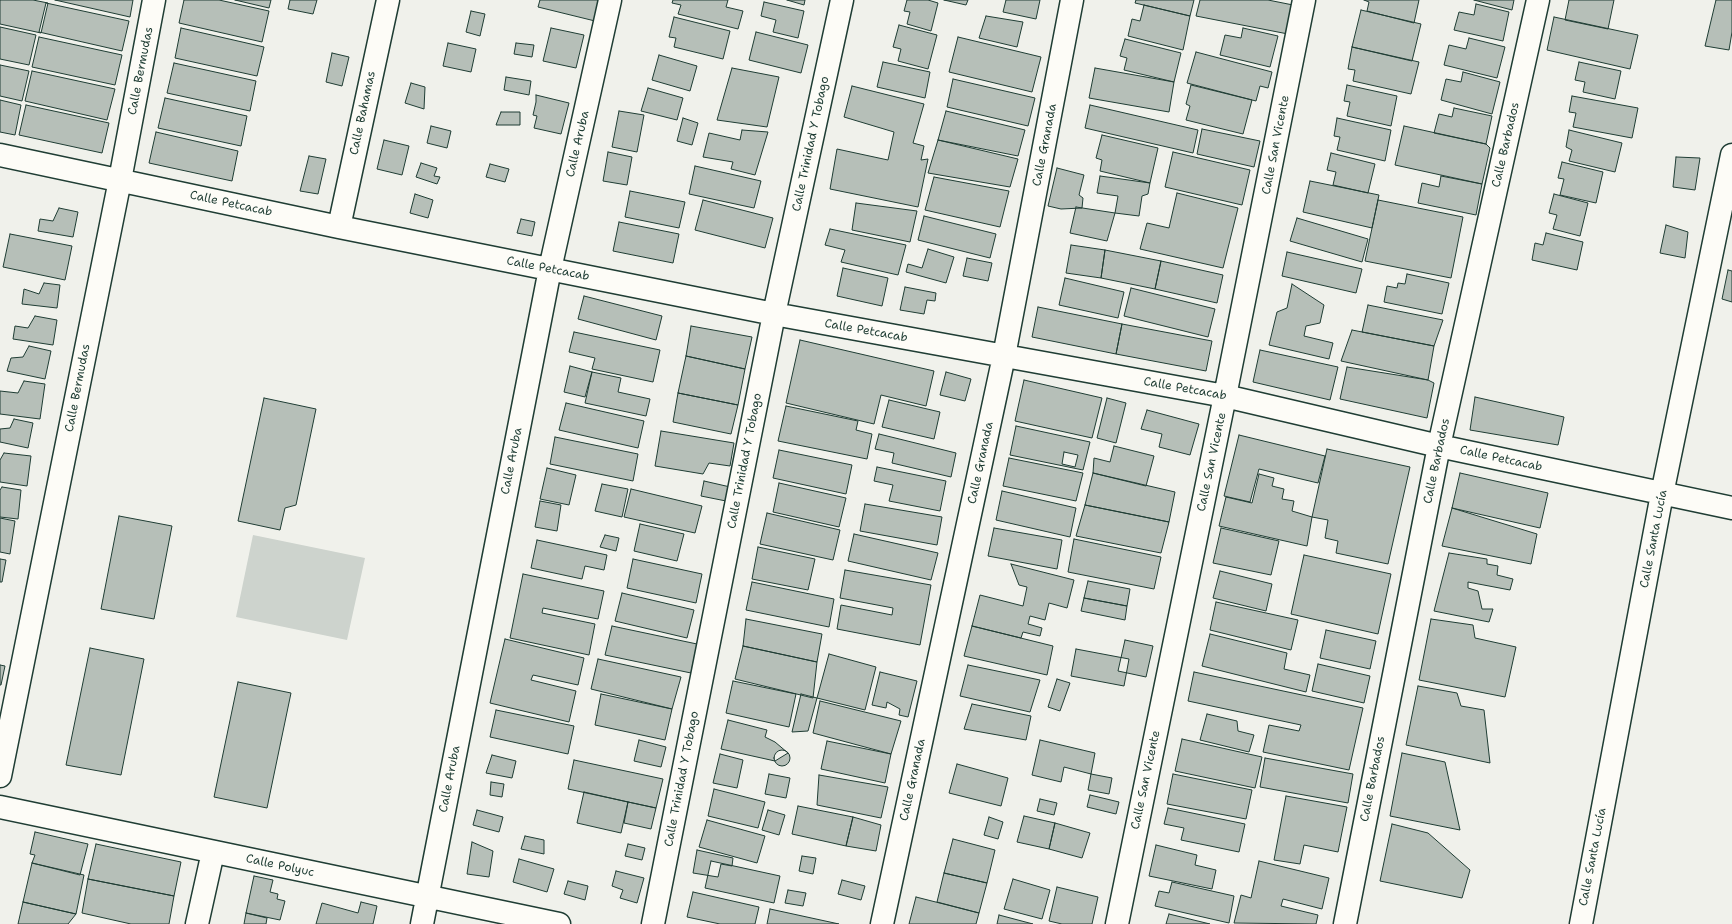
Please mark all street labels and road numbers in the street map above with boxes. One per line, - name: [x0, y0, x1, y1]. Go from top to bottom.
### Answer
- street label: Calle Bermudas: [125, 26, 157, 116]
- street label: Calle Bahamas: [347, 70, 379, 156]
- street label: Calle Trinidad Y Tobago: [790, 75, 832, 213]
- street label: Calle San Vicente: [1259, 94, 1293, 196]
- street label: Calle Barbados: [1489, 101, 1523, 189]
- street label: Calle Granada: [1030, 103, 1060, 187]
- street label: Calle Aruba: [563, 109, 593, 179]
- street label: Calle Petcacab: [188, 188, 274, 220]
- street label: Calle Petcacab: [505, 254, 591, 284]
- street label: Calle Petcacab: [823, 317, 909, 345]
- street label: Calle Bermudas: [62, 343, 94, 433]
- street label: Calle Petcacab: [1142, 375, 1228, 403]
- street label: Calle Trinidad Y Tobago: [725, 392, 765, 530]
- street label: Calle San Vicente: [1194, 411, 1230, 513]
- street label: Calle Barbados: [1421, 417, 1453, 505]
- street label: Calle Granada: [965, 421, 997, 505]
- street label: Calle Aruba: [498, 426, 526, 496]
- street label: Calle Petcacab: [1458, 443, 1544, 475]
- street label: Calle Santa Lucía: [1637, 489, 1671, 589]
- street label: Calle Trinidad Y Tobago: [662, 710, 702, 848]
- street label: Calle San Vicente: [1128, 729, 1164, 831]
- street label: Calle Barbados: [1358, 735, 1388, 823]
- street label: Calle Granada: [897, 738, 929, 822]
- street label: Calle Aruba: [436, 744, 464, 814]
- street label: Calle Santa Lucía: [1576, 807, 1610, 907]
- street label: Calle Polyuc: [245, 852, 315, 880]

